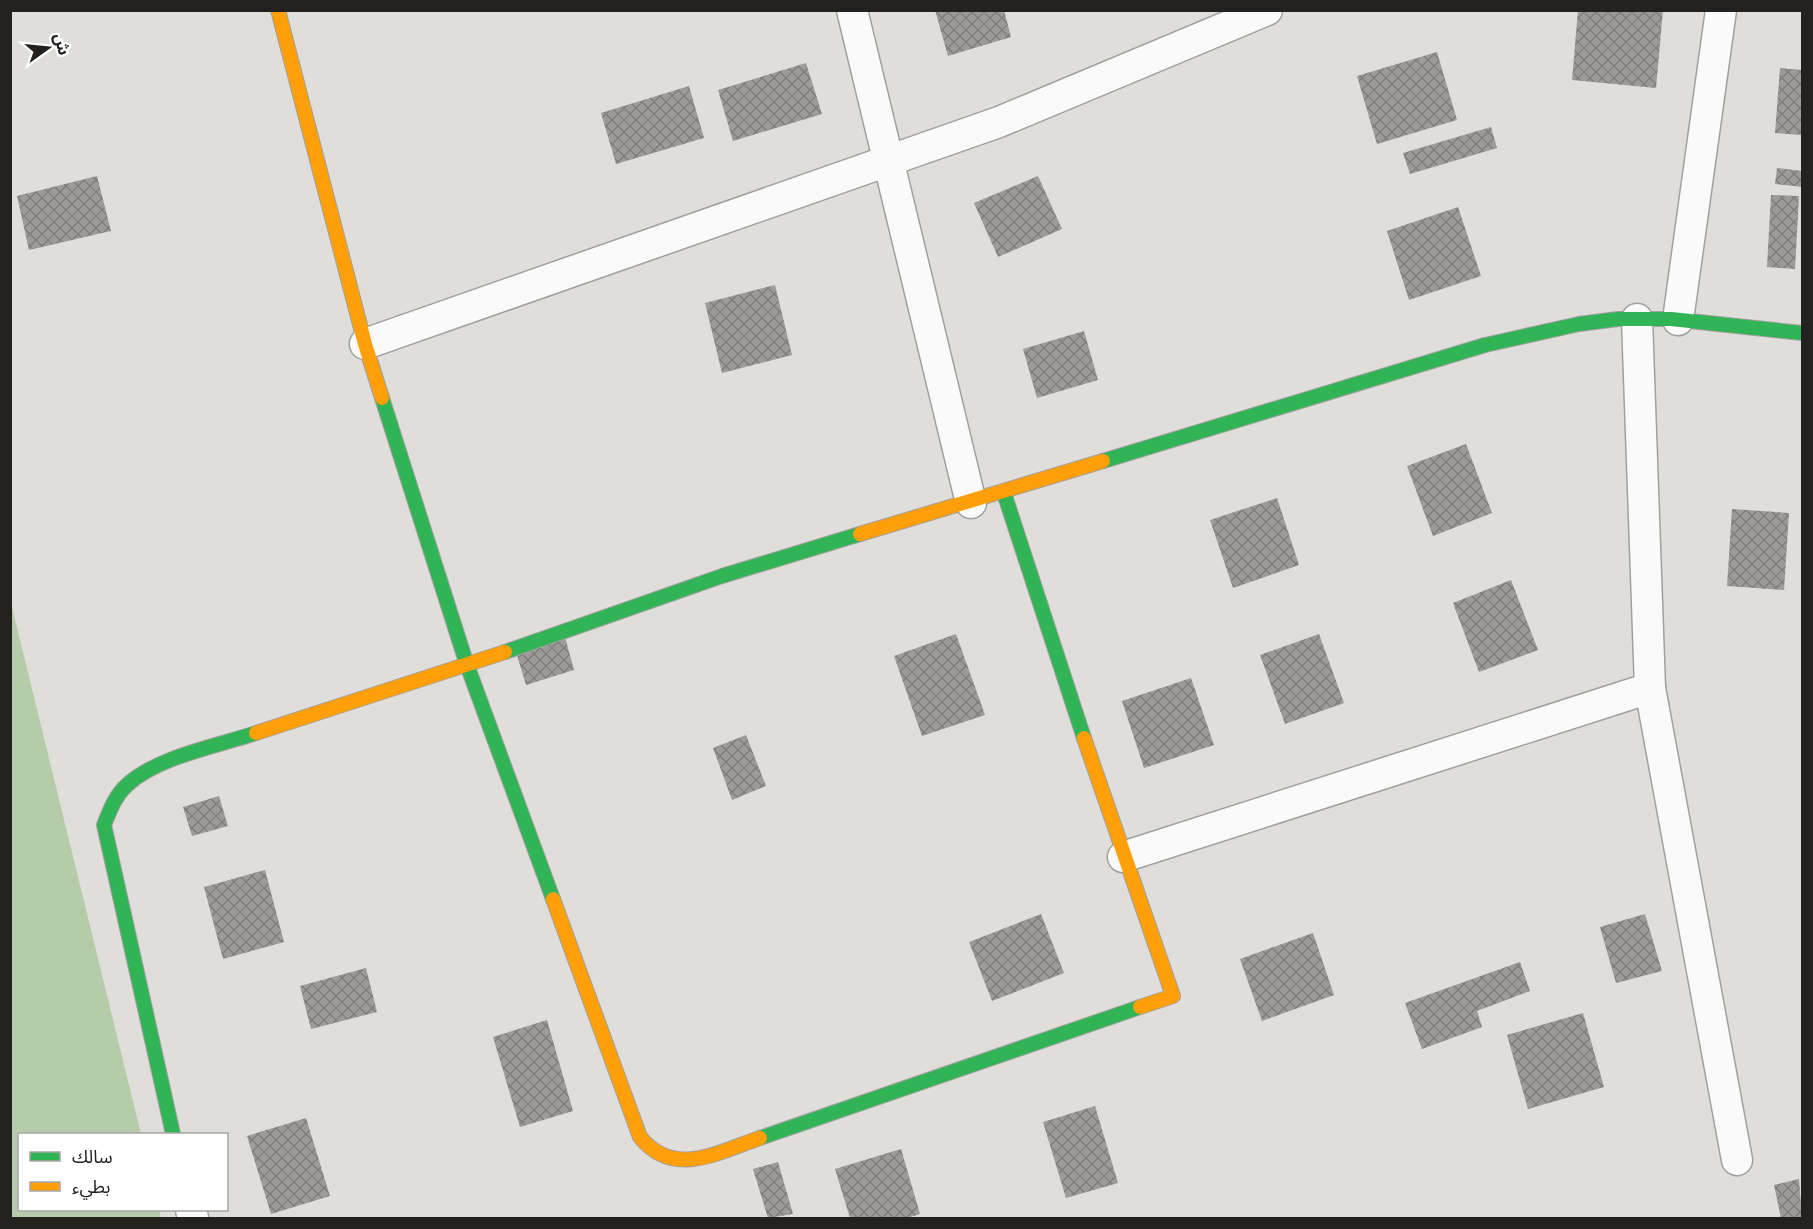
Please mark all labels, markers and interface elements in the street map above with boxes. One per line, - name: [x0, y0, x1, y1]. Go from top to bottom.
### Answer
- north arrow: [18, 18, 78, 78]
- text: ش: [48, 31, 76, 58]
- legend: [18, 1133, 228, 1211]
- text: سالك: [72, 1144, 113, 1169]
- text: بطيء: [72, 1174, 110, 1200]

